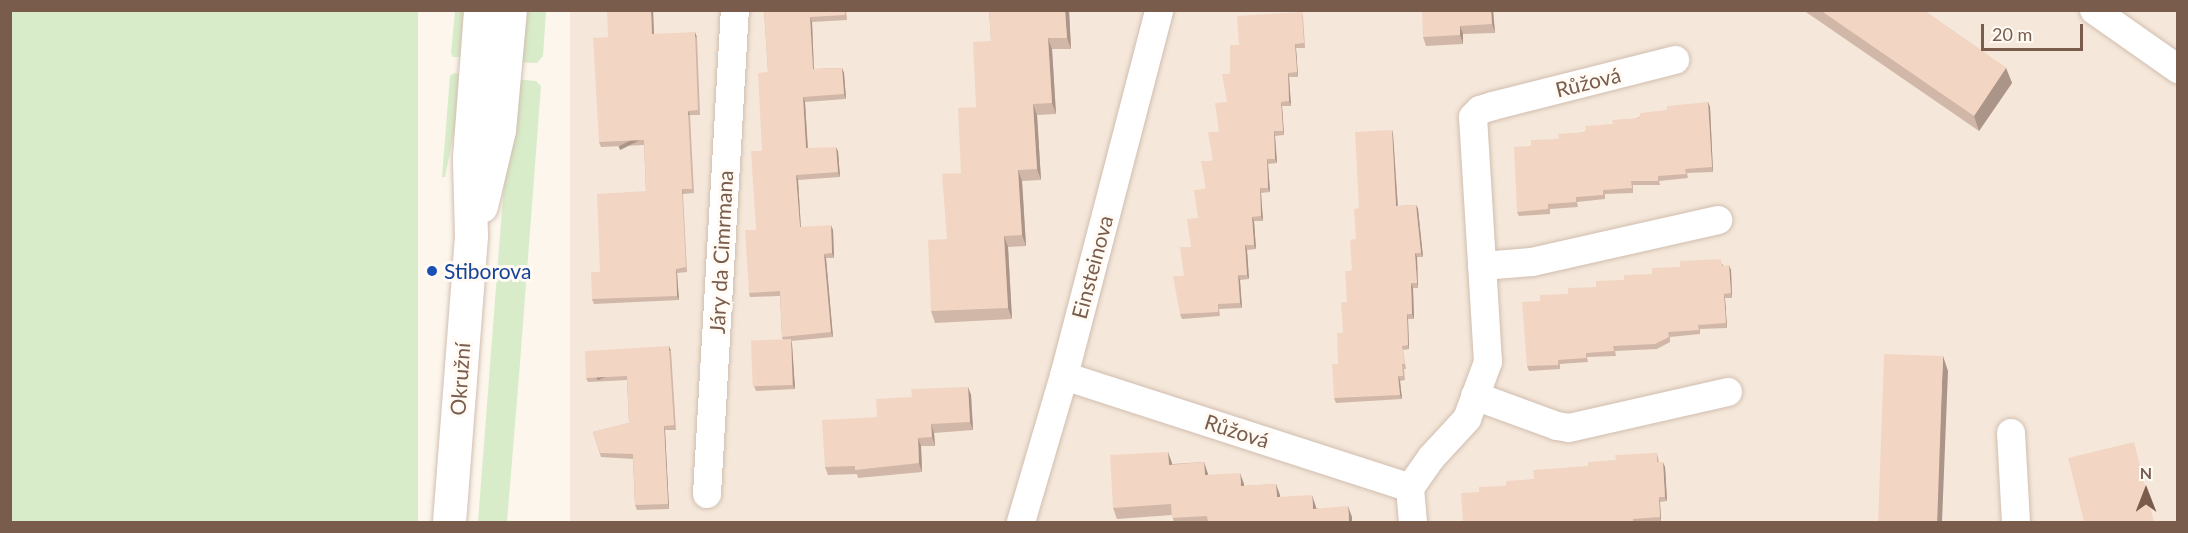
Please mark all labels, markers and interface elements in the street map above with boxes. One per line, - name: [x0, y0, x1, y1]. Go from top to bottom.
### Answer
- scale bar: [1984, 12, 2086, 50]
- text: 20 m: [1992, 23, 2032, 45]
- street label: Růžová: [1553, 62, 1623, 102]
- street label: Járy da Cimrmana: [704, 169, 738, 335]
- street label: Einsteinova: [1066, 213, 1118, 321]
- place label: Stiborova: [444, 258, 531, 284]
- marker: Stiborova: [425, 264, 439, 278]
- street label: Okružní: [445, 342, 475, 416]
- street label: Růžová: [1202, 409, 1272, 453]
- north arrow: [2116, 461, 2176, 521]
- text: N: [2140, 463, 2152, 482]

